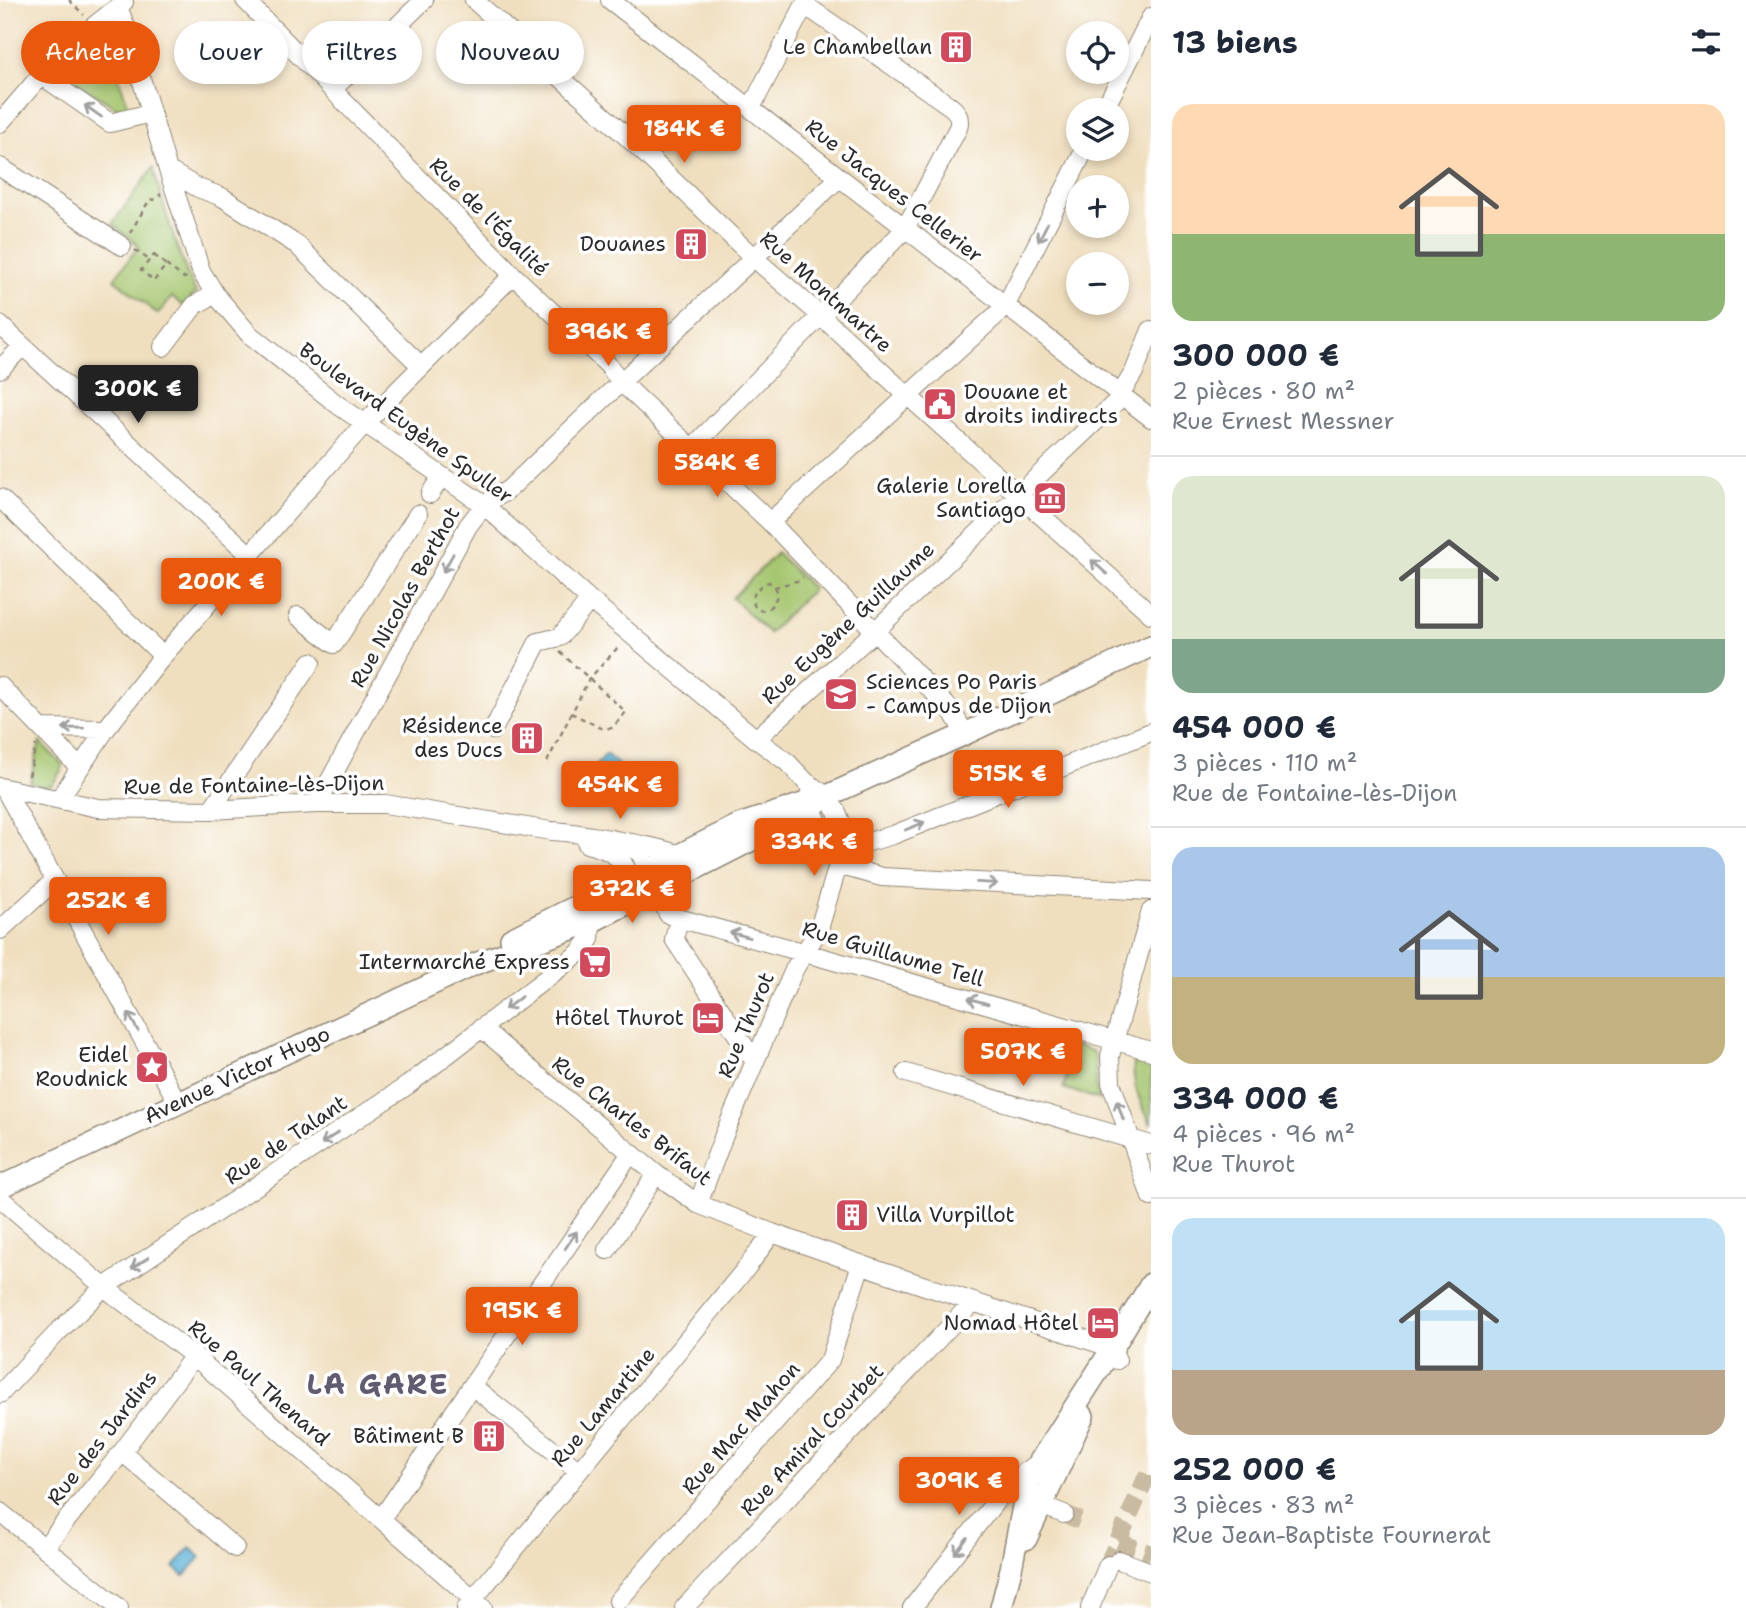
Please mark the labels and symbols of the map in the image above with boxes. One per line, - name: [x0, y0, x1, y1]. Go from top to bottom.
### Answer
- building icon: Le Chambellan: [937, 28, 975, 66]
- place label: Le Chambellan: [783, 33, 932, 61]
- one-way arrow: [84, 104, 103, 118]
- pin: 184K €: [627, 106, 741, 165]
- street label: Rue Jacques Cellerier: [799, 113, 989, 269]
- street label: Rue de l'Égalité: [423, 151, 555, 283]
- one-way arrow: [1036, 221, 1050, 242]
- building icon: Douanes: [672, 225, 710, 263]
- street label: Rue Montmartre: [754, 225, 898, 359]
- place label: Douanes: [580, 230, 666, 258]
- pin: 396K €: [551, 308, 665, 368]
- street label: Boulevard Eugène Spuller: [293, 336, 519, 510]
- pin: 300K €: [81, 366, 195, 425]
- place label: Douane et droits indirects: [964, 378, 1118, 430]
- public building icon: Douane et droits indirects: [921, 385, 959, 423]
- pin: 584K €: [660, 440, 774, 499]
- place label: Galerie Lorella Santiago: [876, 472, 1026, 524]
- museum icon: Galerie Lorella Santiago: [1031, 479, 1069, 517]
- street label: Rue Nicolas Berthot: [344, 502, 466, 692]
- street label: Rue Eugène Guillaume: [756, 536, 940, 710]
- one-way arrow: [441, 552, 454, 573]
- pin: 200K €: [164, 558, 278, 618]
- one-way arrow: [1091, 560, 1109, 576]
- place label: Sciences Po Paris - Campus de Dijon: [866, 668, 1051, 720]
- school or university icon: Sciences Po Paris - Campus de Dijon: [822, 675, 860, 713]
- place label: Résidence des Ducs: [402, 712, 503, 764]
- building icon: Résidence des Ducs: [508, 719, 546, 757]
- one-way arrow: [62, 722, 85, 735]
- pin: 515K €: [951, 750, 1065, 810]
- pin: 454K €: [563, 762, 677, 821]
- street label: Rue de Fontaine-lès-Dijon: [123, 769, 385, 801]
- pin: 334K €: [757, 818, 871, 878]
- one-way arrow: [904, 818, 926, 831]
- pin: 372K €: [575, 866, 689, 925]
- one-way arrow: [975, 876, 998, 889]
- pin: 252K €: [51, 878, 165, 937]
- street label: Rue Guillaume Tell: [799, 915, 988, 994]
- one-way arrow: [729, 928, 752, 941]
- supermarket icon: Intermarché Express: [576, 943, 614, 981]
- place label: Intermarché Express: [359, 948, 570, 976]
- street label: Rue Thurot: [711, 968, 781, 1082]
- one-way arrow: [967, 994, 990, 1007]
- one-way arrow: [504, 995, 523, 1010]
- hotel icon: Hôtel Thurot: [689, 999, 727, 1037]
- place label: Hôtel Thurot: [555, 1004, 684, 1032]
- one-way arrow: [126, 1012, 139, 1033]
- street label: Avenue Victor Hugo: [140, 1020, 334, 1130]
- pin: 507K €: [966, 1028, 1080, 1088]
- place label: Eidel Roudnick: [35, 1041, 129, 1093]
- place icon: Eidel Roudnick: [133, 1048, 171, 1086]
- street label: Rue Charles Brifaut: [546, 1050, 718, 1192]
- street label: Rue de Talant: [219, 1089, 353, 1191]
- one-way arrow: [1113, 1099, 1125, 1121]
- one-way arrow: [321, 1131, 340, 1145]
- building icon: Villa Vurpillot: [833, 1196, 871, 1234]
- place label: Villa Vurpillot: [876, 1201, 1015, 1229]
- one-way arrow: [564, 1231, 578, 1250]
- one-way arrow: [131, 1256, 150, 1270]
- pin: 195K €: [465, 1288, 579, 1347]
- hotel icon: Nomad Hôtel: [1084, 1304, 1122, 1342]
- place label: Nomad Hôtel: [944, 1309, 1079, 1337]
- street label: Rue Paul Thenard: [182, 1314, 336, 1452]
- street label: Rue Lamartine: [545, 1341, 661, 1473]
- street label: Rue Mac Mahon: [676, 1356, 807, 1500]
- street label: Rue Amiral Courbet: [734, 1358, 890, 1522]
- street label: Rue des Jardins: [41, 1365, 163, 1511]
- district label: LA GARE: [307, 1365, 449, 1403]
- building icon: Bâtiment B: [470, 1417, 508, 1455]
- place label: Bâtiment B: [353, 1422, 464, 1450]
- pin: 309K €: [902, 1458, 1016, 1517]
- one-way arrow: [953, 1536, 968, 1555]

